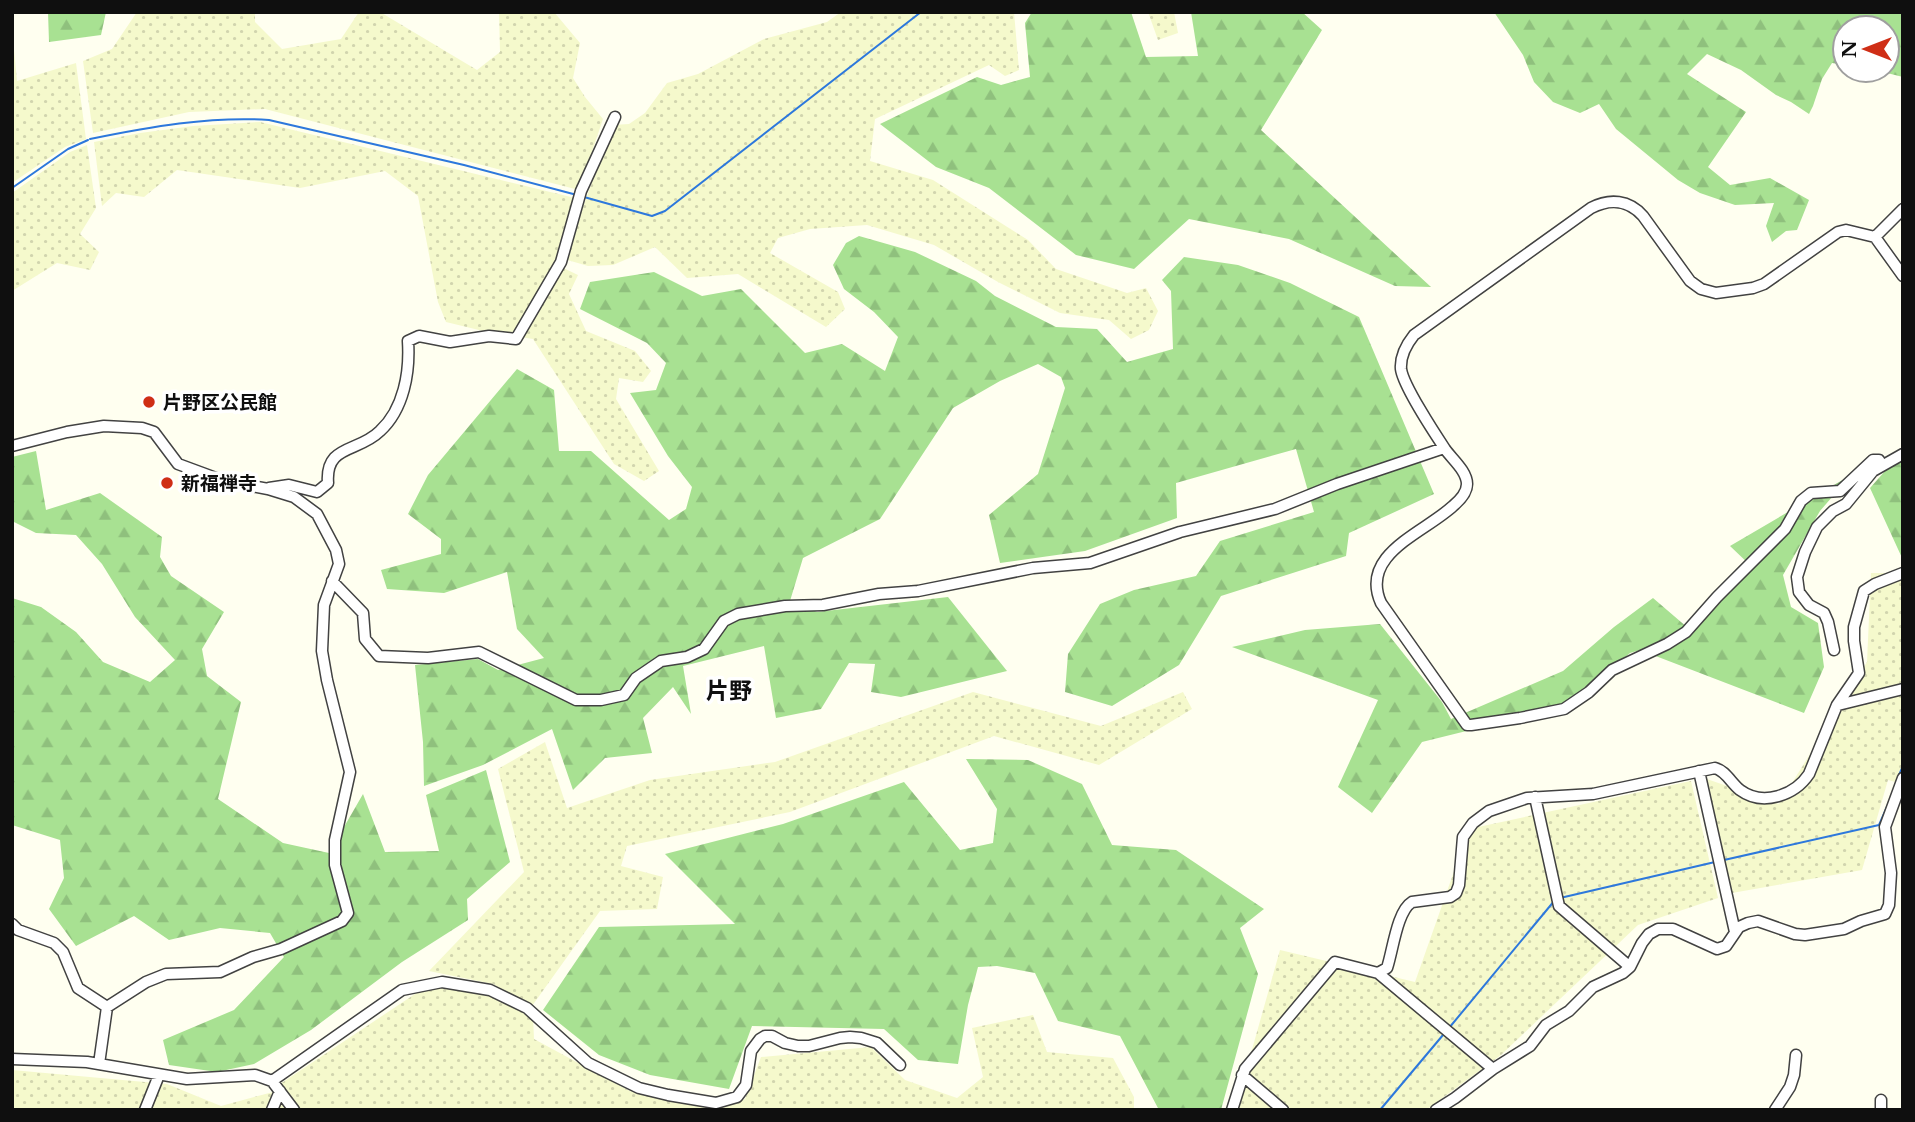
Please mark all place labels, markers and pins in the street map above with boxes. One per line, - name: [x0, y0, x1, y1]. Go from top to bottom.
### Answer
- place label: 片野区公民館: [163, 391, 277, 414]
- marker: 片野区公民館: [141, 394, 157, 410]
- place label: 新福禅寺: [181, 472, 257, 495]
- marker: 新福禅寺: [159, 475, 175, 491]

